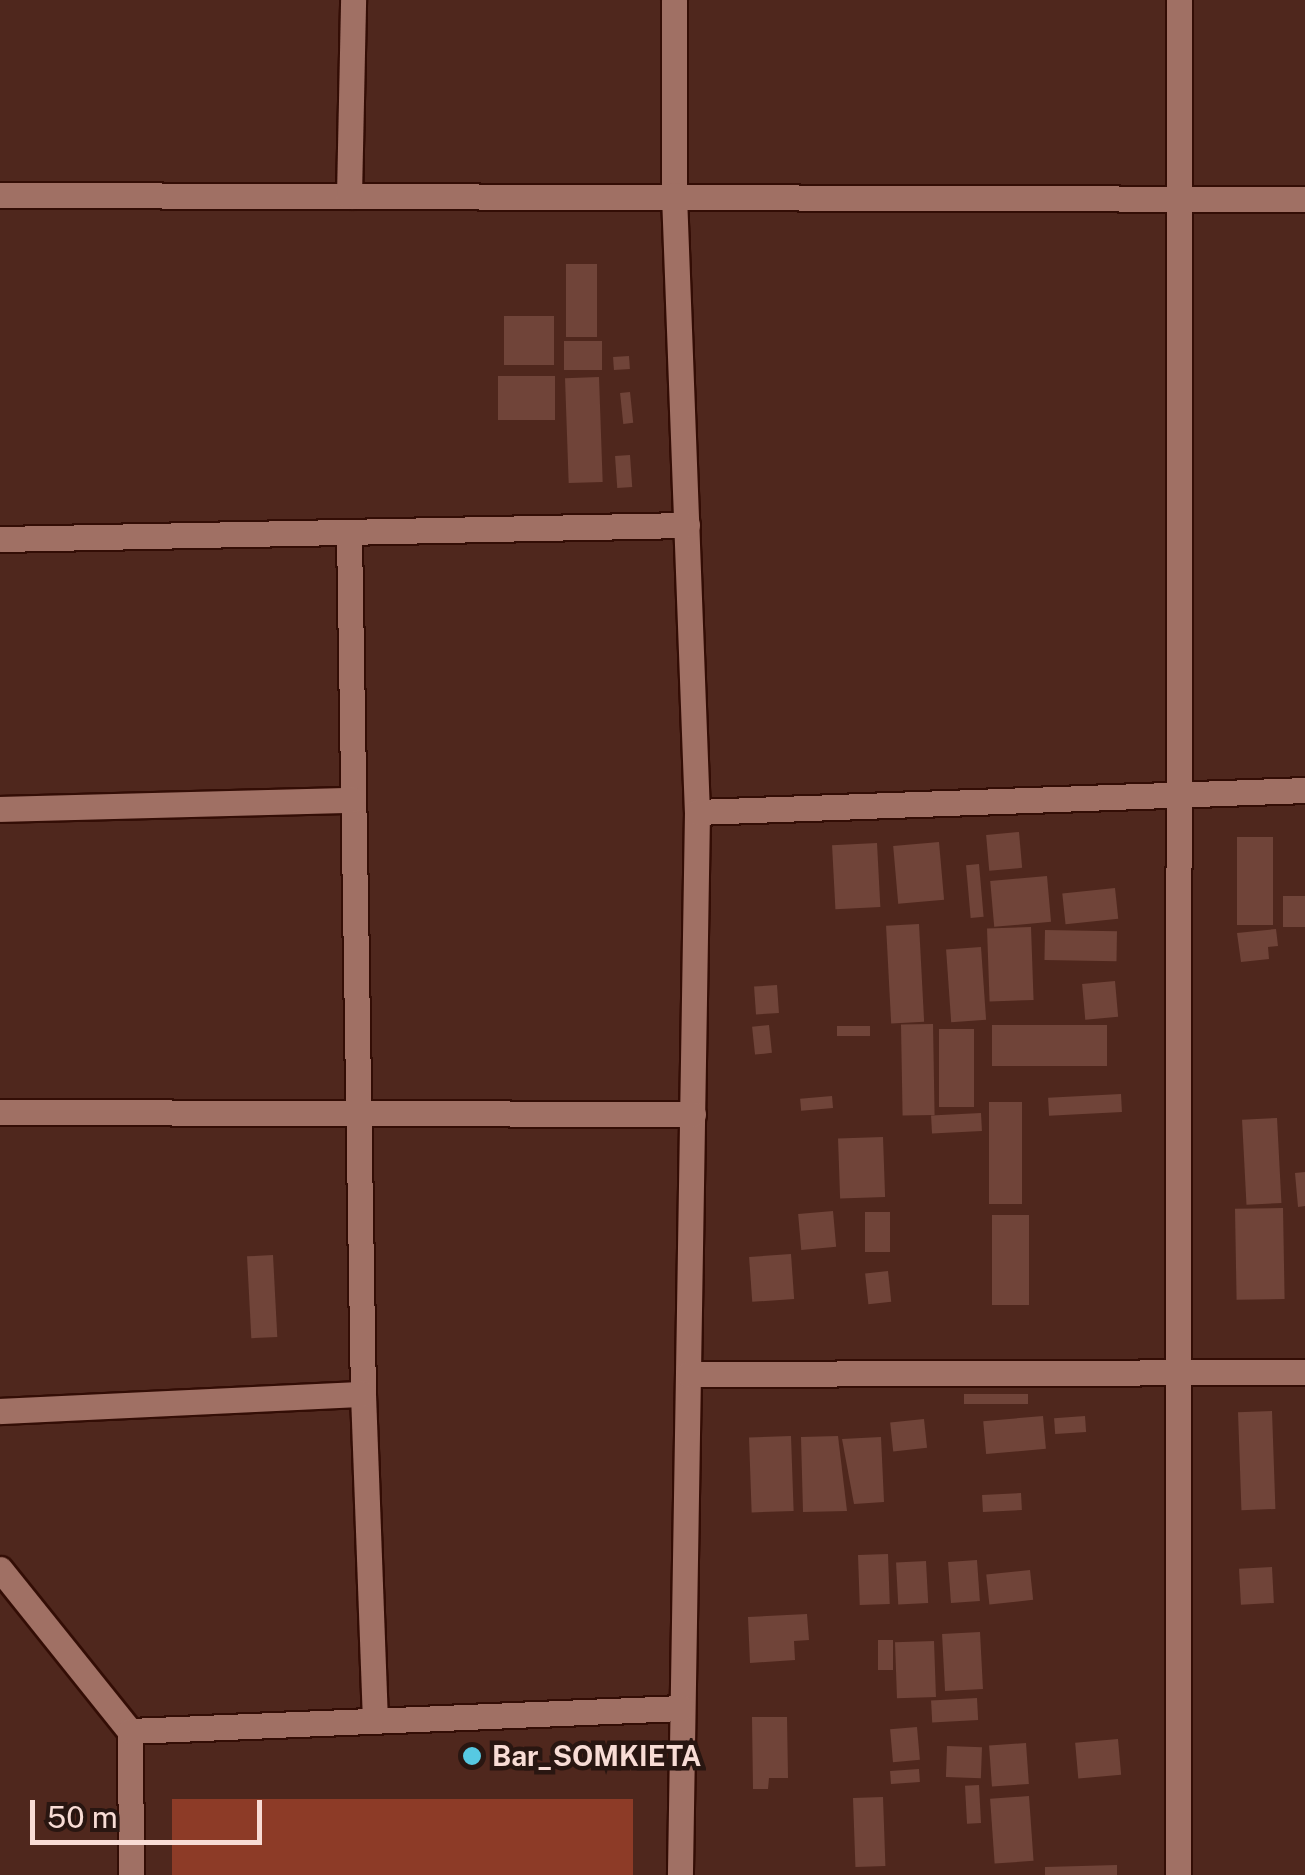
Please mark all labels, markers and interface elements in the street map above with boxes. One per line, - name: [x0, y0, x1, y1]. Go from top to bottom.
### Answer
- place label: Bar_SOMKIETA: [492, 1739, 701, 1773]
- marker: Bar_SOMKIETA: [461, 1745, 483, 1767]
- scale bar: [35, 1780, 268, 1842]
- text: 50 m: [47, 1799, 118, 1835]

